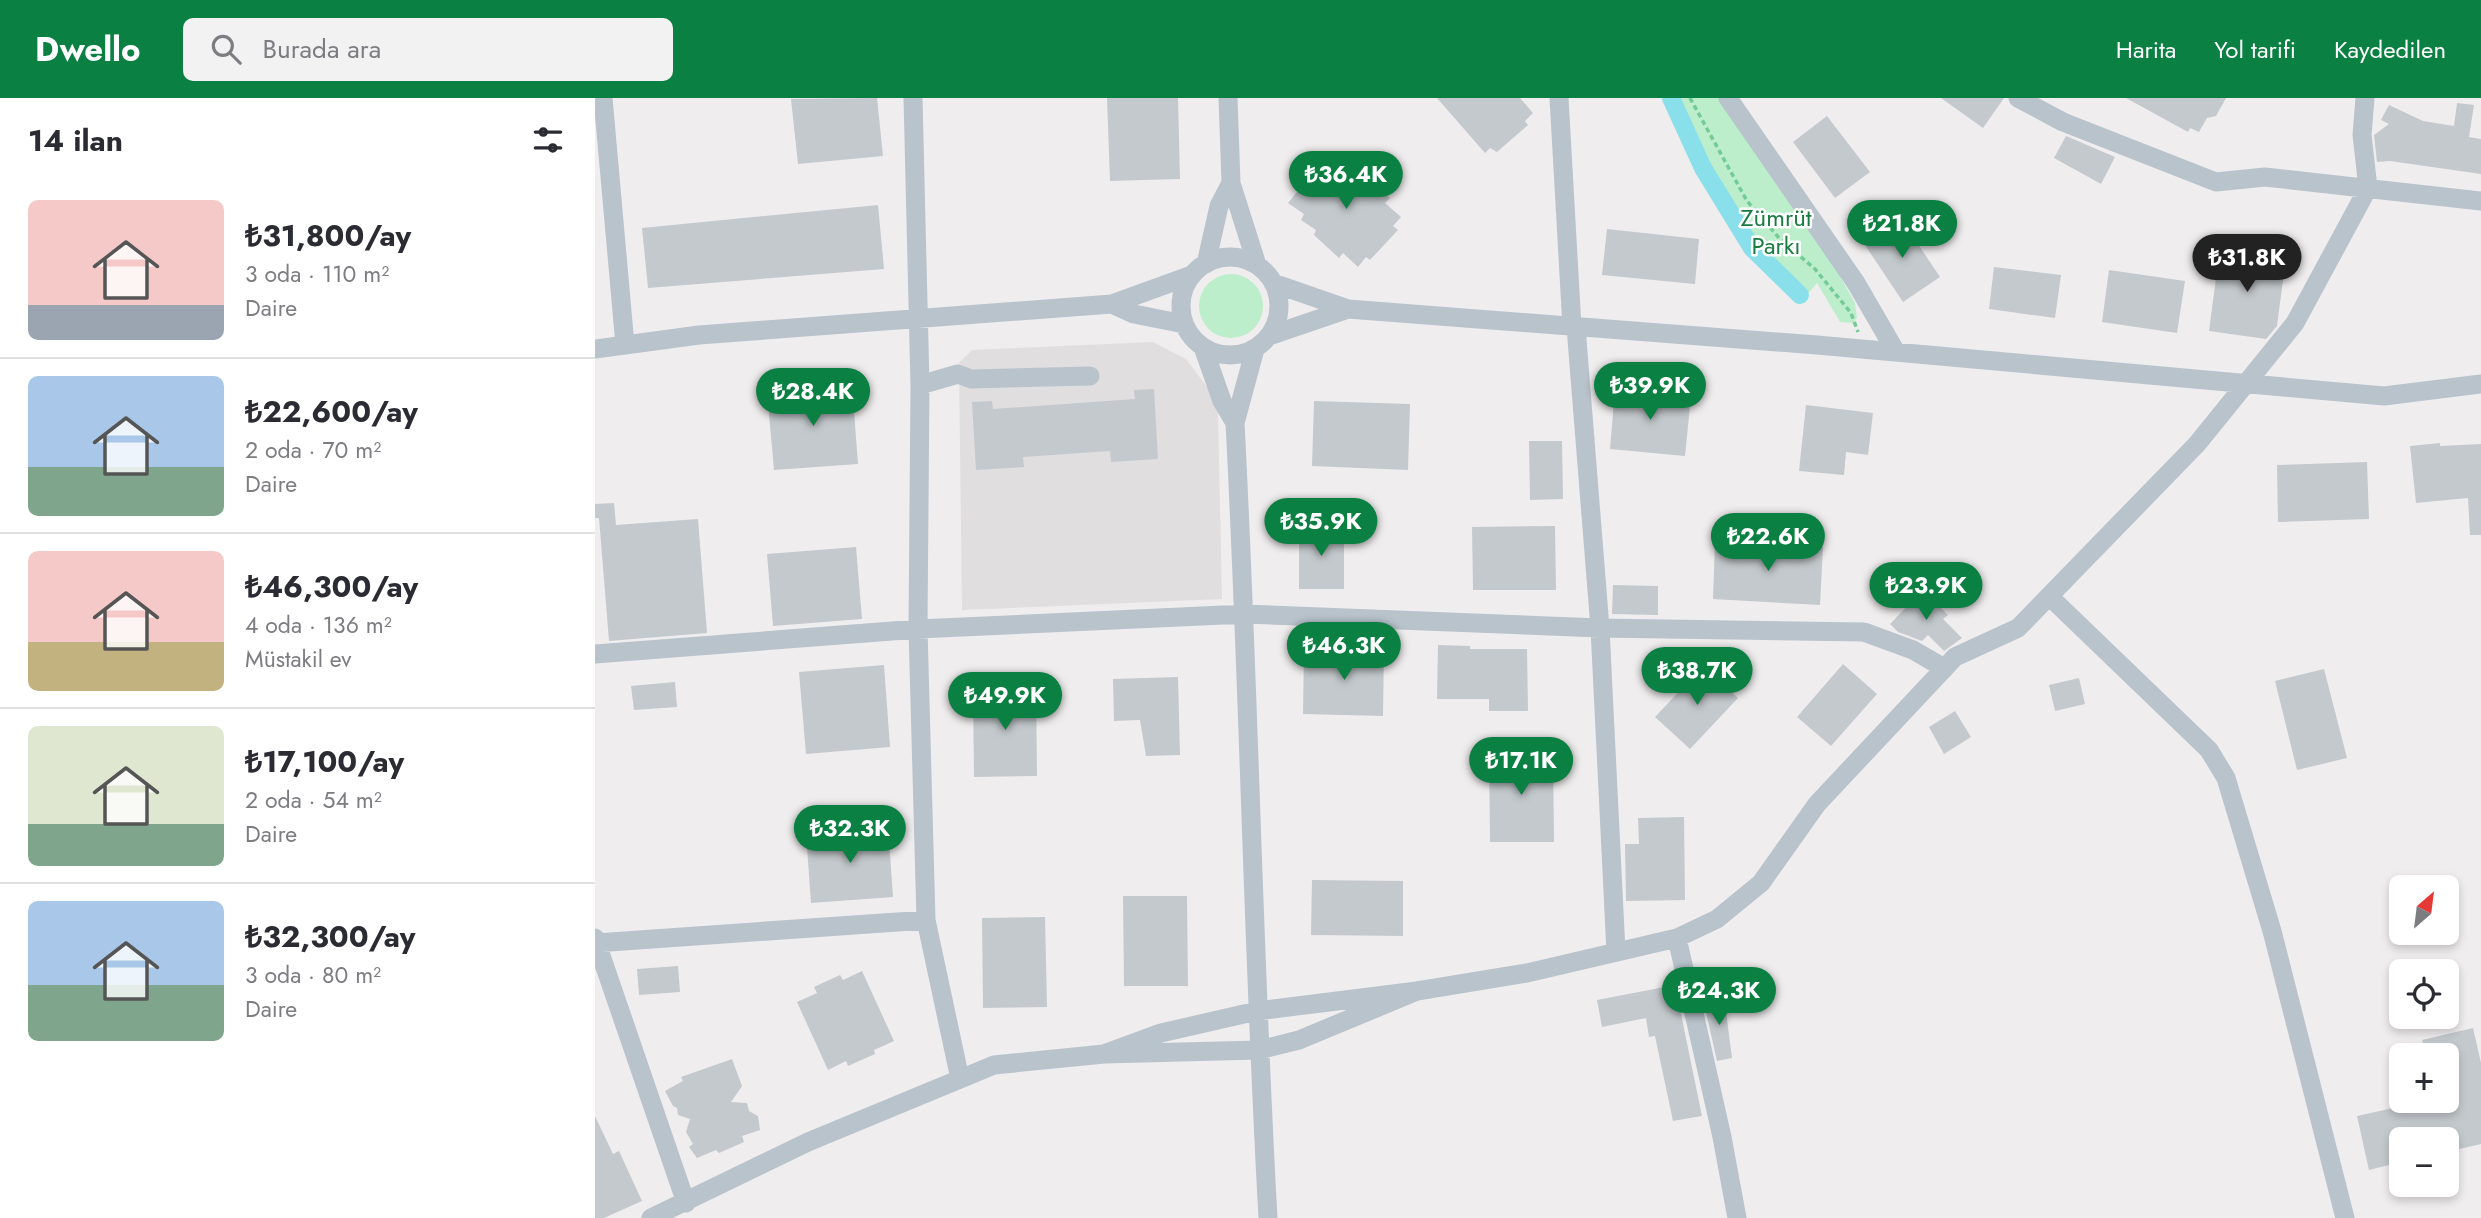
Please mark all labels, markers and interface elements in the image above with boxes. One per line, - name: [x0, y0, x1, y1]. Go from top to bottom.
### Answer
- search box: [183, 18, 673, 81]
- text: Dwello: [35, 26, 141, 73]
- icon: search: [207, 30, 245, 68]
- text: Burada ara: [263, 30, 381, 68]
- text: Harita: [2116, 32, 2176, 67]
- text: Yol tarifi: [2214, 32, 2296, 67]
- text: Kaydedilen: [2334, 32, 2446, 67]
- text: 14 ilan: [28, 119, 123, 162]
- icon: filters: [529, 121, 567, 159]
- pin: ₺36.4K: [1289, 152, 1403, 211]
- text: ₺36.4K: [1305, 157, 1387, 191]
- park label: Zümrüt Parkı: [1741, 200, 1812, 263]
- pin: ₺21.8K: [1845, 200, 1959, 260]
- text: ₺21.8K: [1863, 206, 1941, 240]
- text: ₺31,800/ay: [245, 214, 411, 257]
- icon: home: [84, 228, 168, 312]
- pin: ₺31.8K: [2190, 234, 2304, 294]
- text: ₺31.8K: [2208, 240, 2286, 274]
- text: 3 oda · 110 m²: [245, 257, 389, 291]
- text: Daire: [245, 291, 297, 325]
- pin: ₺39.9K: [1593, 362, 1707, 422]
- pin: ₺28.4K: [756, 368, 870, 428]
- text: ₺39.9K: [1610, 368, 1690, 402]
- text: ₺28.4K: [772, 374, 854, 408]
- text: ₺22,600/ay: [245, 390, 418, 433]
- icon: home: [84, 404, 168, 488]
- text: 2 oda · 70 m²: [245, 433, 381, 467]
- text: Daire: [245, 467, 297, 501]
- pin: ₺35.9K: [1264, 498, 1378, 558]
- text: ₺35.9K: [1280, 504, 1362, 538]
- pin: ₺22.6K: [1711, 514, 1825, 573]
- text: ₺22.6K: [1727, 519, 1809, 553]
- pin: ₺23.9K: [1869, 562, 1983, 622]
- text: ₺46,300/ay: [245, 565, 418, 608]
- text: ₺23.9K: [1885, 568, 1967, 602]
- icon: home: [84, 579, 168, 663]
- text: 4 oda · 136 m²: [245, 608, 392, 642]
- pin: ₺46.3K: [1287, 622, 1401, 682]
- text: ₺46.3K: [1303, 628, 1385, 662]
- text: Müstakil ev: [245, 642, 351, 676]
- pin: ₺38.7K: [1640, 648, 1754, 707]
- text: ₺38.7K: [1658, 653, 1736, 687]
- pin: ₺49.9K: [948, 672, 1062, 732]
- text: ₺49.9K: [964, 678, 1046, 712]
- pin: ₺17.1K: [1464, 738, 1578, 797]
- text: ₺17,100/ay: [245, 740, 404, 783]
- text: ₺17.1K: [1485, 743, 1557, 777]
- icon: home: [84, 754, 168, 838]
- text: 2 oda · 54 m²: [245, 783, 382, 817]
- pin: ₺32.3K: [793, 806, 907, 865]
- text: ₺32.3K: [810, 811, 890, 845]
- text: Daire: [245, 817, 297, 851]
- north arrow: [2389, 875, 2459, 945]
- map controls: [2389, 875, 2459, 1197]
- text: ₺32,300/ay: [245, 915, 415, 958]
- icon: home: [84, 929, 168, 1013]
- text: 3 oda · 80 m²: [245, 958, 381, 992]
- button: locate: [2389, 959, 2459, 1029]
- pin: ₺24.3K: [1662, 968, 1776, 1027]
- text: ₺24.3K: [1678, 973, 1760, 1007]
- text: Daire: [245, 992, 297, 1026]
- button: +: [2389, 1043, 2459, 1113]
- button: −: [2389, 1127, 2459, 1197]

